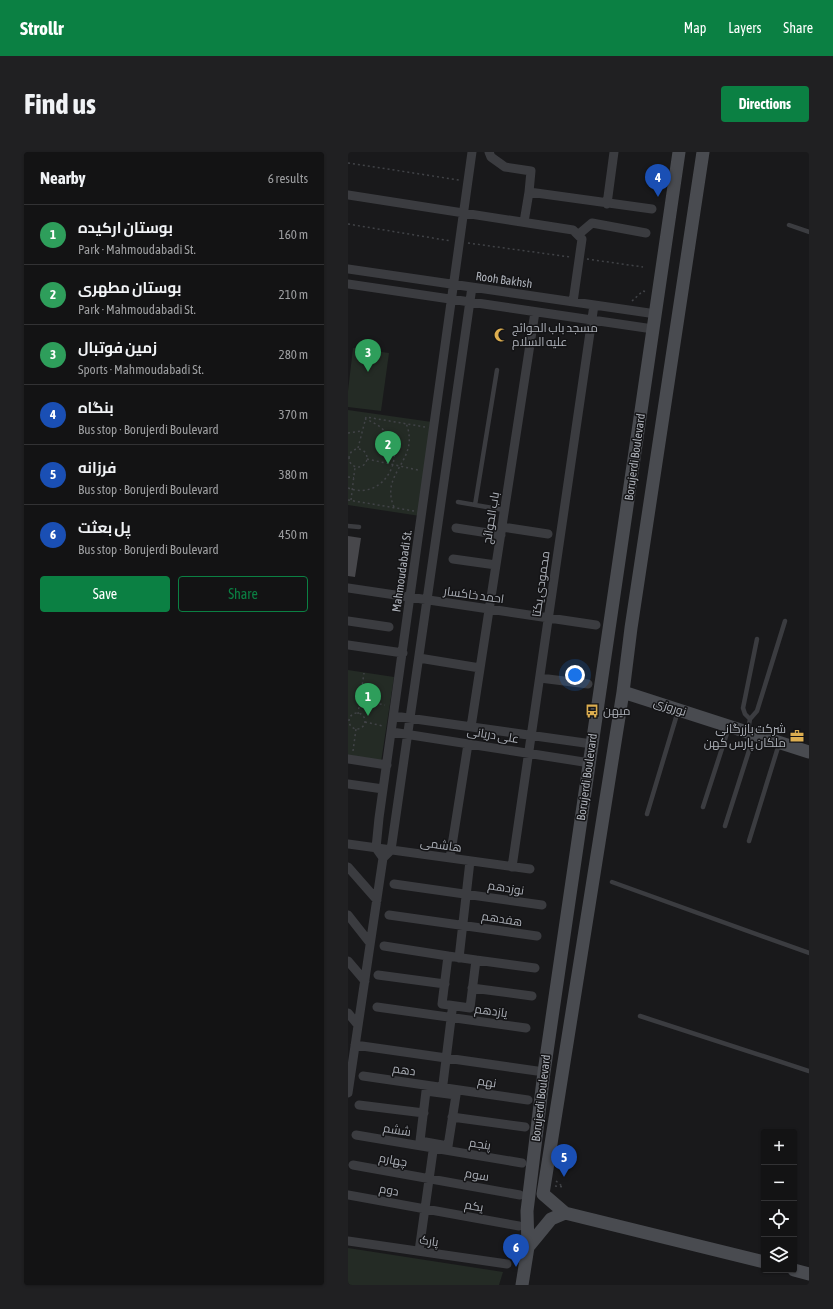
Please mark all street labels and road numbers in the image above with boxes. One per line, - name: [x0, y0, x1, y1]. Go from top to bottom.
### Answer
- street label: Rooh Bakhsh: [475, 269, 533, 291]
- street label: Borujerdi Boulevard: [622, 413, 648, 501]
- street label: باب الحوائج: [480, 491, 503, 545]
- street label: Mahmoudabadi St.: [389, 529, 415, 613]
- street label: محمودی یکتا: [529, 550, 553, 618]
- street label: احمد خاکسار: [442, 584, 505, 606]
- street label: نوروزی: [652, 695, 688, 719]
- street label: علی دریانی: [466, 724, 520, 746]
- street label: Borujerdi Boulevard: [574, 733, 600, 821]
- street label: هاشمی: [419, 835, 463, 855]
- street label: نوزدهم: [487, 878, 525, 899]
- street label: هفدهم: [480, 909, 523, 930]
- street label: یازدهم: [473, 1002, 509, 1021]
- street label: Borujerdi Boulevard: [529, 1054, 553, 1142]
- street label: دهم: [391, 1061, 417, 1080]
- street label: نهم: [476, 1074, 498, 1091]
- street label: ششم: [382, 1121, 412, 1140]
- street label: پنجم: [468, 1135, 493, 1155]
- street label: چهارم: [377, 1151, 408, 1171]
- street label: سوم: [464, 1166, 490, 1185]
- street label: دوم: [378, 1181, 400, 1200]
- street label: یکم: [463, 1197, 485, 1216]
- street label: پارک: [418, 1233, 440, 1251]

